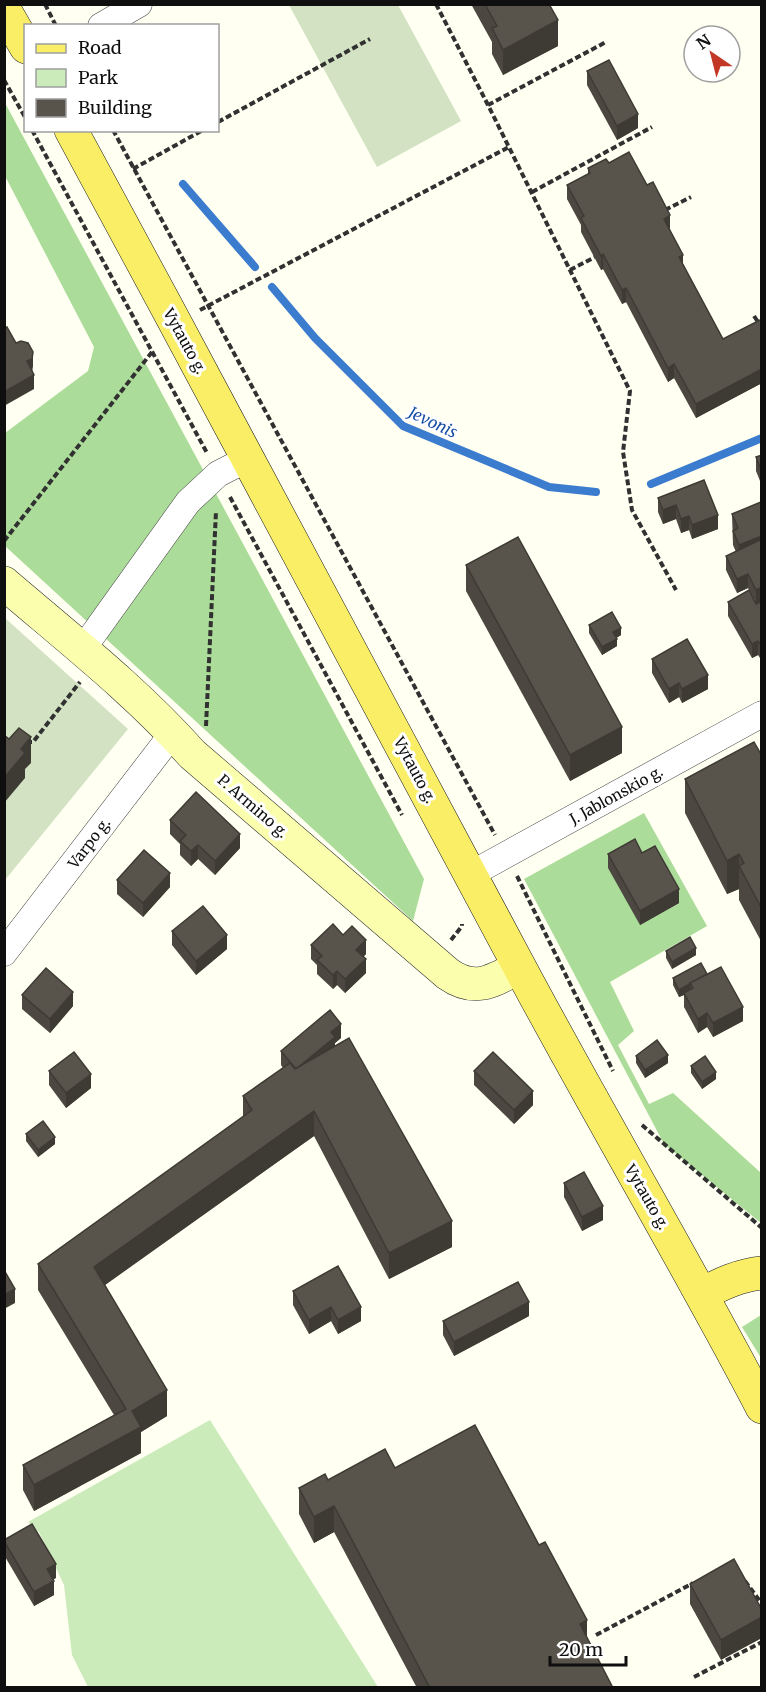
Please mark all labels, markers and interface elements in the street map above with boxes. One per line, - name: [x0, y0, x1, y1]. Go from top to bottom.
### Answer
- legend: [24, 24, 219, 132]
- north arrow: [682, 24, 742, 84]
- text: N: [692, 30, 715, 54]
- text: Road: [78, 36, 122, 59]
- text: Park: [78, 66, 119, 89]
- text: Building: [78, 96, 152, 119]
- street label: Vytauto g.: [159, 304, 211, 377]
- water label: Jevonis: [404, 401, 461, 442]
- street label: Vytauto g.: [389, 733, 440, 806]
- street label: J. Jablonskio g.: [565, 762, 666, 829]
- street label: P. Armino g.: [214, 770, 292, 842]
- street label: Varpo g.: [63, 814, 114, 873]
- street label: Vytauto g.: [620, 1160, 673, 1233]
- scale bar: [550, 1629, 626, 1667]
- text: 20 m: [559, 1638, 603, 1661]

